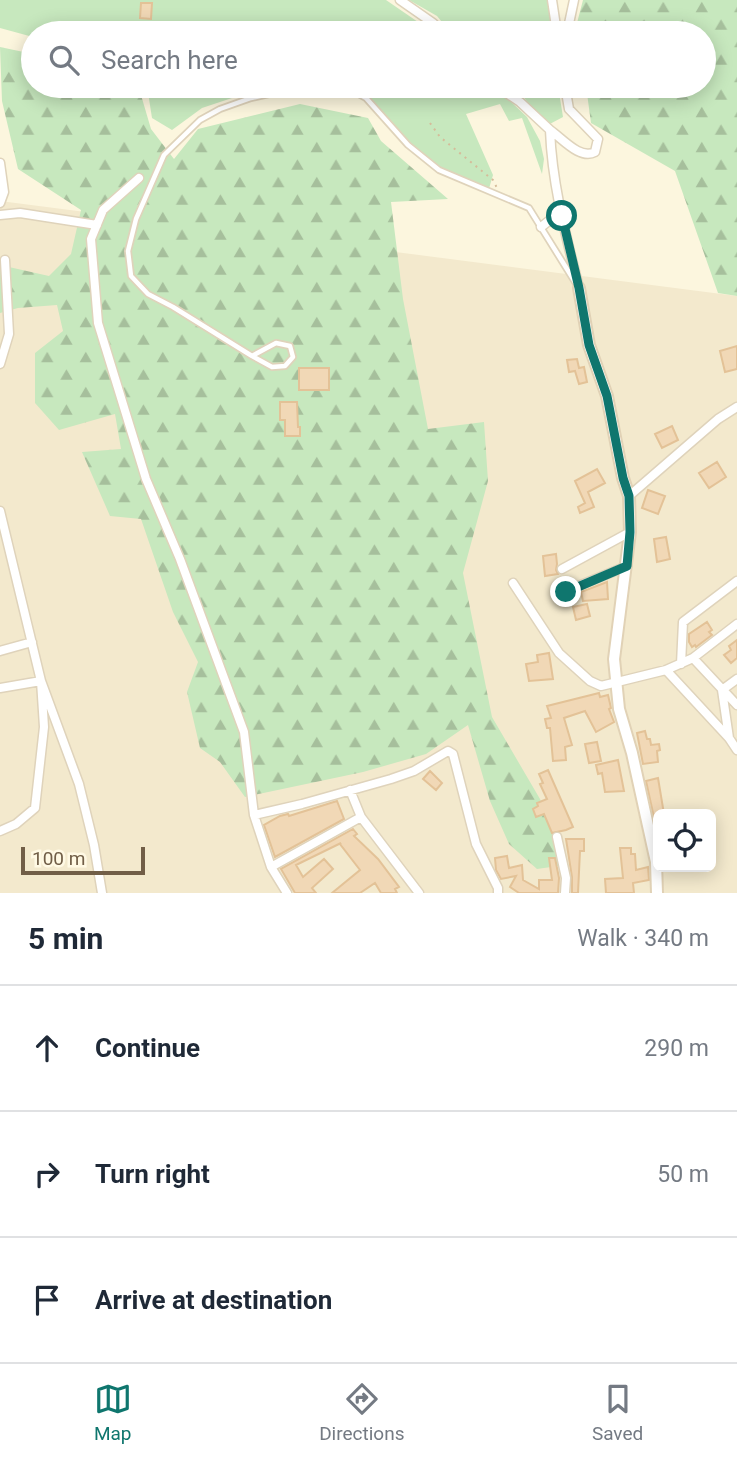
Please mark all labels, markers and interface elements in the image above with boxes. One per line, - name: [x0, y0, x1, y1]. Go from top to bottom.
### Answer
- search box: [21, 21, 716, 98]
- icon: search: [45, 41, 83, 79]
- text: Search here: [101, 45, 238, 75]
- route start: [546, 200, 577, 231]
- route end: [550, 576, 581, 607]
- map controls: [653, 809, 716, 872]
- button: locate: [653, 809, 716, 872]
- scale bar: [21, 844, 145, 876]
- text: 100 m: [32, 847, 85, 870]
- text: 5 min: [28, 921, 103, 956]
- text: Walk · 340 m: [577, 925, 709, 952]
- icon: ahead: [28, 1029, 66, 1067]
- text: Continue: [95, 1033, 200, 1063]
- text: 290 m: [644, 1035, 709, 1062]
- icon: right: [28, 1155, 66, 1193]
- text: Turn right: [95, 1159, 210, 1189]
- text: 50 m: [657, 1161, 709, 1188]
- icon: arrive: [28, 1281, 66, 1319]
- text: Arrive at destination: [95, 1285, 332, 1315]
- tab: Map: [94, 1380, 132, 1445]
- tab: Directions: [319, 1380, 404, 1445]
- tab: Saved: [592, 1380, 643, 1445]

